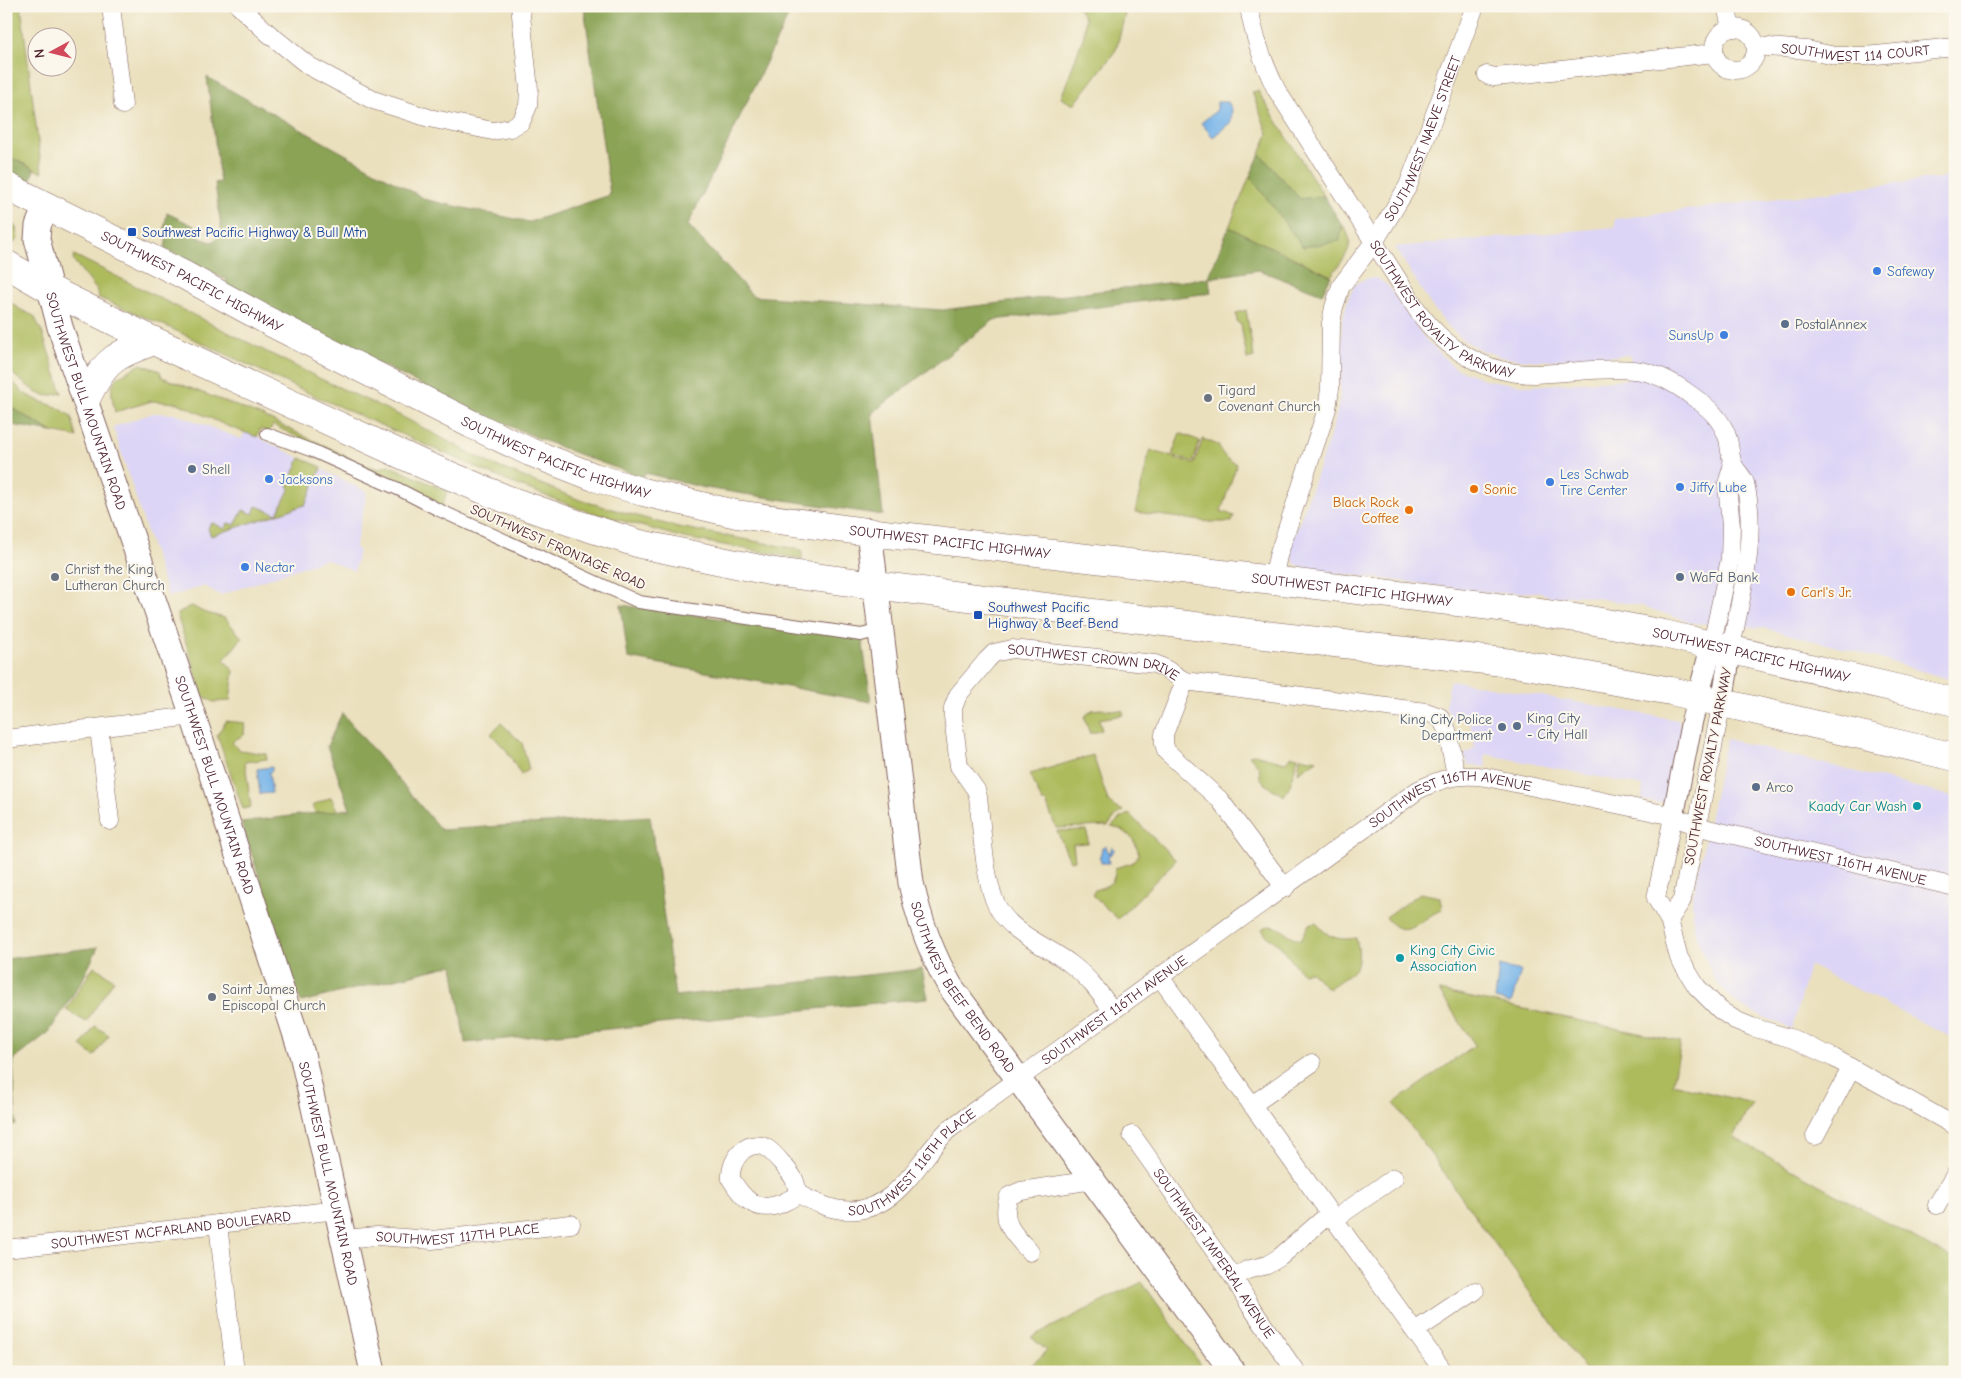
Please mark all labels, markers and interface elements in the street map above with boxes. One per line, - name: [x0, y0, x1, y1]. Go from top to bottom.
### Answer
- north arrow: [28, 28, 78, 78]
- street label: SOUTHWEST 114 COURT: [1780, 39, 1931, 65]
- text: N: [31, 48, 49, 59]
- street label: SOUTHWEST NAEVE STREET: [1380, 53, 1465, 224]
- place label: Southwest Pacific Highway & Bull Mtn: [142, 224, 367, 241]
- marker: Southwest Pacific Highway & Bull Mtn: [126, 226, 138, 238]
- street label: SOUTHWEST PACIFIC HIGHWAY: [99, 227, 286, 336]
- street label: SOUTHWEST ROYALTY PARKWAY: [1366, 237, 1517, 381]
- place label: Safeway: [1887, 263, 1935, 280]
- marker: Safeway: [1871, 265, 1883, 277]
- street label: SOUTHWEST BULL MOUNTAIN ROAD: [43, 290, 131, 512]
- place label: PostalAnnex: [1795, 316, 1867, 333]
- marker: PostalAnnex: [1779, 318, 1791, 330]
- place label: SunsUp: [1668, 327, 1714, 344]
- marker: SunsUp: [1718, 329, 1730, 341]
- place label: Tigard Covenant Church: [1218, 382, 1320, 415]
- marker: Tigard Covenant Church: [1202, 392, 1214, 404]
- street label: SOUTHWEST PACIFIC HIGHWAY: [459, 412, 653, 502]
- place label: Shell: [202, 461, 230, 478]
- marker: Shell: [186, 463, 198, 475]
- place label: Les Schwab Tire Center: [1560, 466, 1629, 499]
- place label: Jacksons: [279, 471, 333, 488]
- marker: Jacksons: [263, 473, 275, 485]
- marker: Les Schwab Tire Center: [1544, 476, 1556, 488]
- place label: Jiffy Lube: [1690, 479, 1747, 496]
- place label: Sonic: [1484, 481, 1517, 498]
- marker: Jiffy Lube: [1674, 481, 1686, 493]
- marker: Sonic: [1468, 483, 1480, 495]
- place label: Black Rock Coffee: [1333, 494, 1399, 527]
- street label: SOUTHWEST FRONTAGE ROAD: [468, 501, 649, 594]
- marker: Black Rock Coffee: [1403, 504, 1415, 516]
- street label: SOUTHWEST PACIFIC HIGHWAY: [848, 521, 1052, 562]
- place label: Nectar: [255, 559, 295, 576]
- place label: Christ the King Lutheran Church: [65, 561, 165, 594]
- marker: Nectar: [239, 561, 251, 573]
- street label: SOUTHWEST PACIFIC HIGHWAY: [1251, 569, 1454, 610]
- place label: WaFd Bank: [1690, 569, 1758, 586]
- marker: Christ the King Lutheran Church: [49, 571, 61, 583]
- marker: WaFd Bank: [1674, 571, 1686, 583]
- place label: Carl's Jr.: [1801, 584, 1851, 601]
- marker: Carl's Jr.: [1785, 586, 1797, 598]
- place label: Southwest Pacific Highway & Beef Bend: [988, 599, 1118, 632]
- marker: Southwest Pacific Highway & Beef Bend: [972, 609, 984, 621]
- street label: SOUTHWEST PACIFIC HIGHWAY: [1651, 624, 1853, 686]
- street label: SOUTHWEST CROWN DRIVE: [1006, 640, 1183, 684]
- street label: SOUTHWEST ROYALTY PARKWAY: [1680, 665, 1736, 866]
- street label: SOUTHWEST BULL MOUNTAIN ROAD: [171, 673, 258, 897]
- place label: King City - City Hall: [1527, 710, 1588, 743]
- place label: King City Police Department: [1400, 711, 1493, 744]
- marker: King City - City Hall: [1511, 720, 1523, 732]
- marker: King City Police Department: [1496, 721, 1508, 733]
- street label: SOUTHWEST 116TH AVENUE: [1365, 767, 1533, 831]
- place label: Arco: [1766, 779, 1793, 796]
- marker: Arco: [1750, 781, 1762, 793]
- place label: Kaady Car Wash: [1809, 798, 1907, 815]
- marker: Kaady Car Wash: [1911, 800, 1923, 812]
- street label: SOUTHWEST 116TH AVENUE: [1753, 832, 1928, 889]
- street label: SOUTHWEST BEEF BEND ROAD: [907, 899, 1019, 1076]
- place label: King City Civic Association: [1410, 942, 1495, 975]
- street label: SOUTHWEST 116TH AVENUE: [1038, 951, 1190, 1068]
- marker: King City Civic Association: [1394, 952, 1406, 964]
- place label: Saint James Episcopal Church: [222, 981, 326, 1014]
- marker: Saint James Episcopal Church: [206, 991, 218, 1003]
- street label: SOUTHWEST BULL MOUNTAIN ROAD: [295, 1060, 362, 1287]
- street label: SOUTHWEST 116TH PLACE: [848, 1105, 979, 1219]
- street label: SOUTHWEST IMPERIAL AVENUE: [1150, 1165, 1278, 1341]
- street label: SOUTHWEST MCFARLAND BOULEVARD: [50, 1207, 292, 1252]
- street label: SOUTHWEST 117TH PLACE: [375, 1219, 540, 1249]

